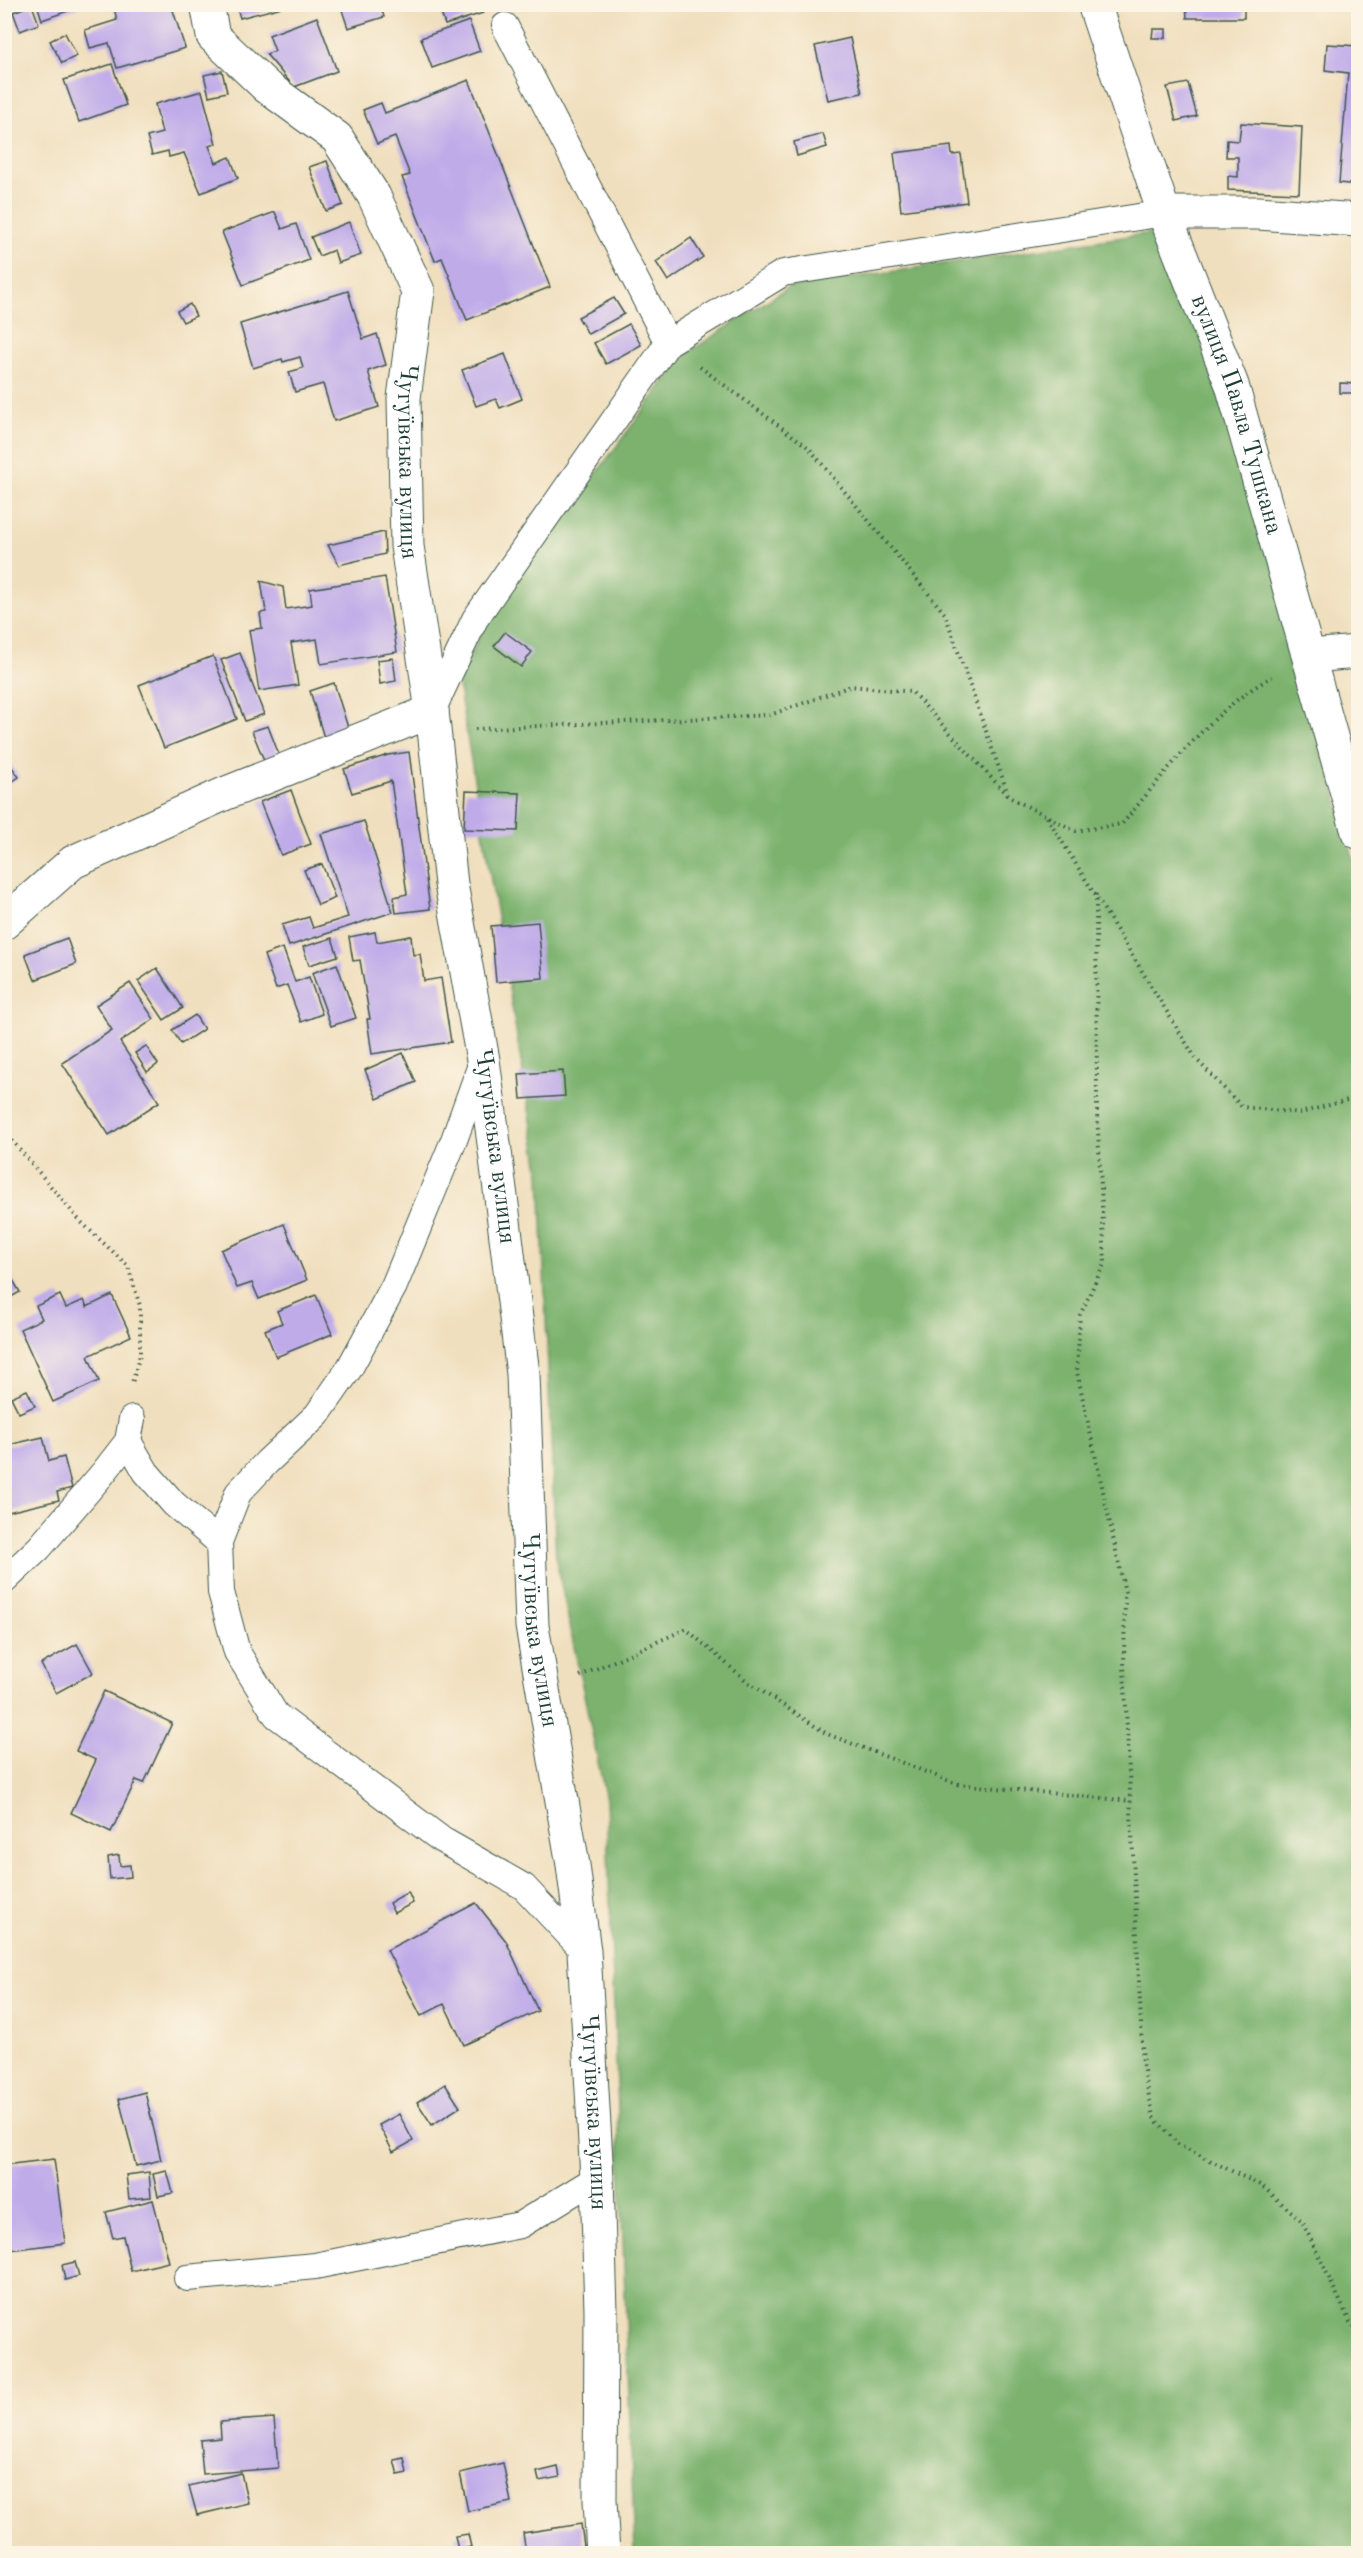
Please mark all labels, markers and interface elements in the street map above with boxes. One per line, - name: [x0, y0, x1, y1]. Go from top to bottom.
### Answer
- street label: вулиця Павла Тушкана: [1186, 292, 1286, 537]
- street label: Чугуївська вулиця: [392, 362, 421, 561]
- street label: Чугуївська вулиця: [469, 1047, 519, 1245]
- street label: Чугуївська вулиця: [517, 1532, 561, 1729]
- street label: Чугуївська вулиця: [576, 2013, 610, 2211]

